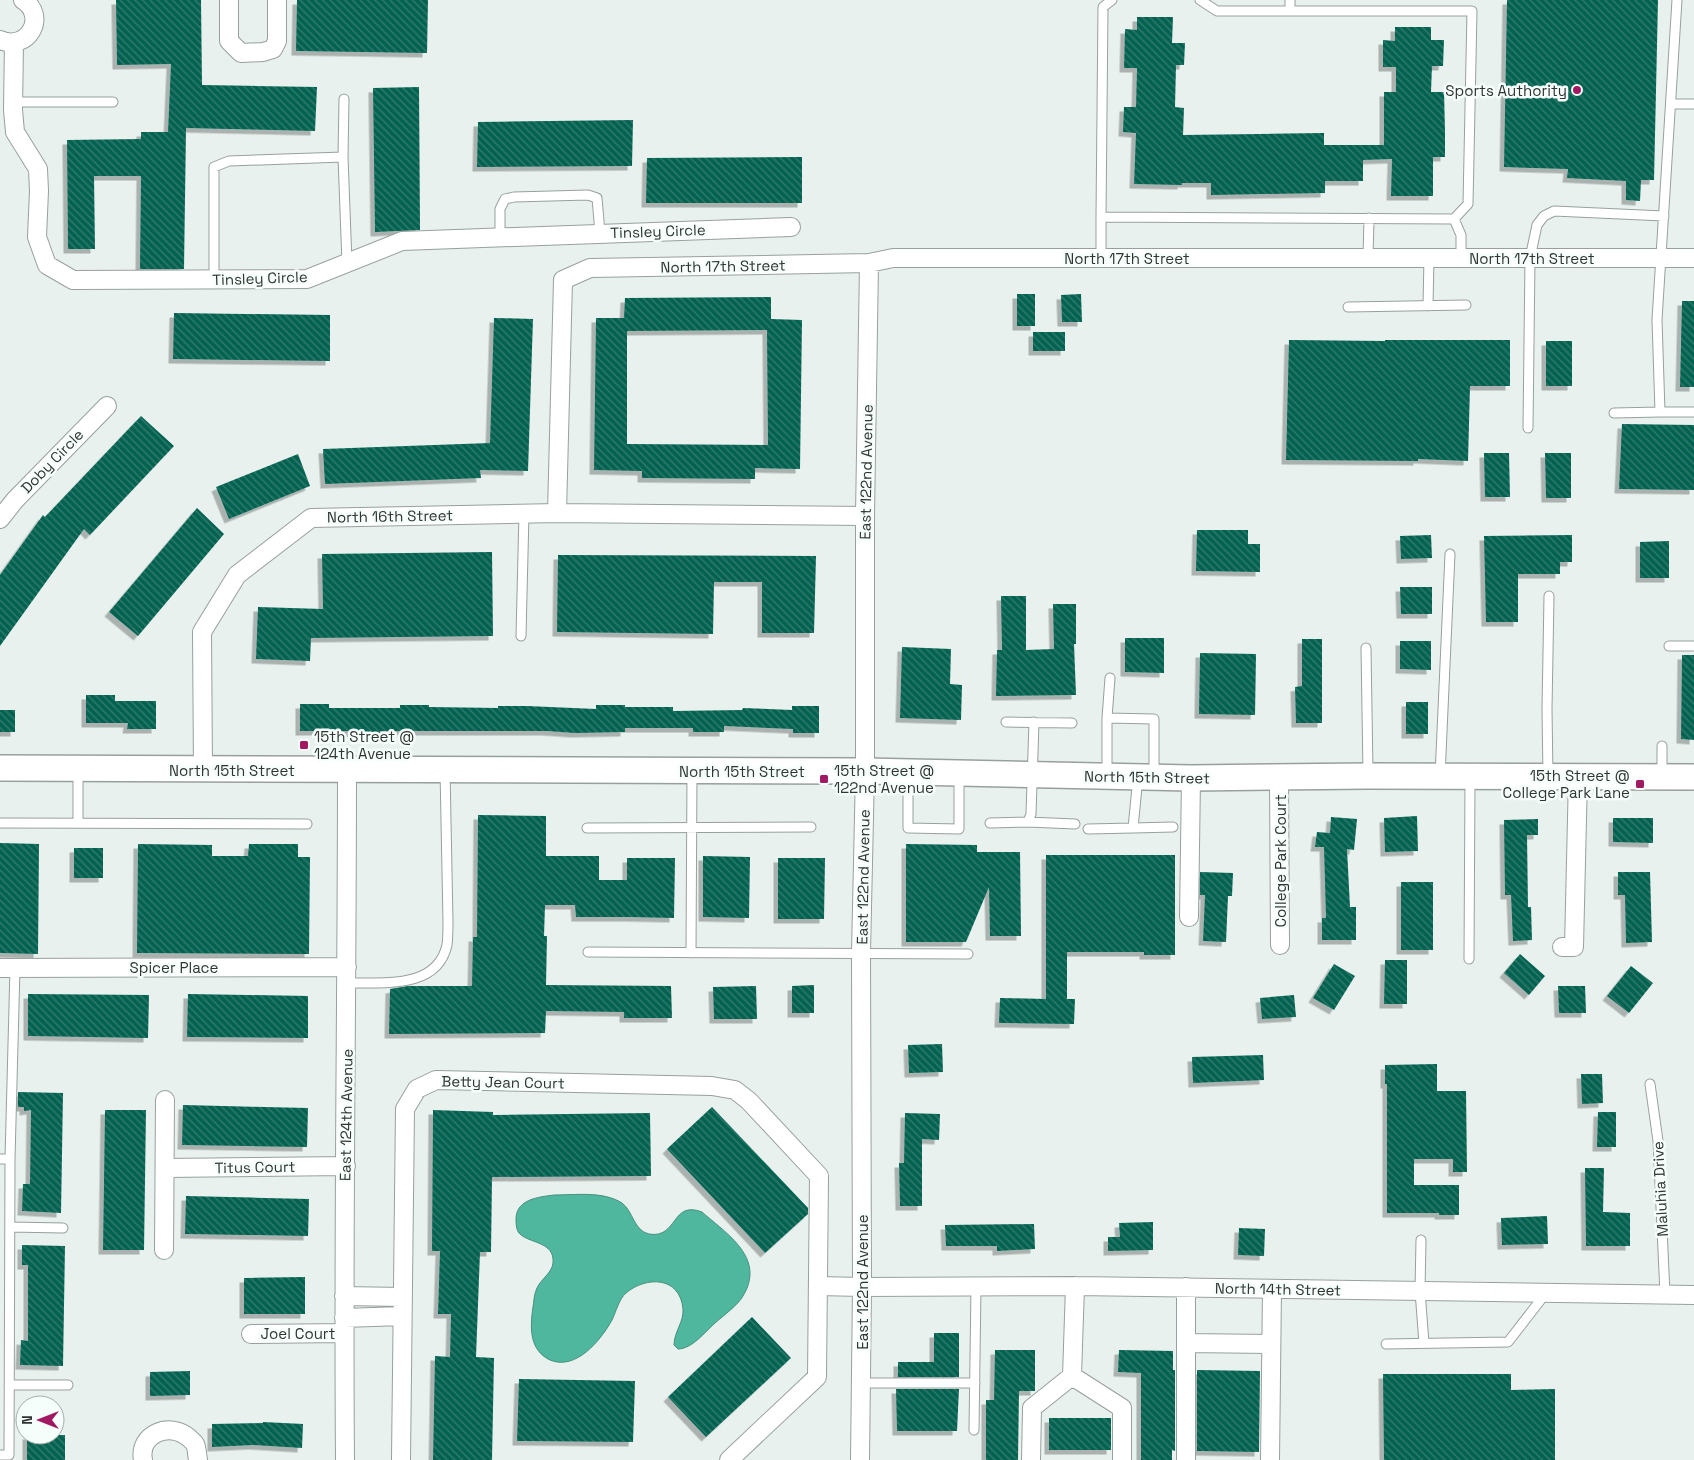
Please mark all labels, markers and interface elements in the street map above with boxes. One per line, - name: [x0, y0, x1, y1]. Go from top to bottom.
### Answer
- place label: Sports Authority: [1445, 81, 1567, 100]
- marker: Sports Authority: [1571, 84, 1583, 96]
- street label: Tinsley Circle: [610, 220, 706, 242]
- street label: North 17th Street: [1064, 249, 1190, 268]
- street label: North 17th Street: [1469, 249, 1595, 268]
- street label: North 17th Street: [660, 255, 786, 277]
- street label: Tinsley Circle: [212, 267, 308, 289]
- street label: East 122nd Avenue: [855, 404, 877, 540]
- street label: Doby Circle: [17, 425, 87, 497]
- street label: North 16th Street: [327, 505, 453, 527]
- place label: 15th Street @ 124th Avenue: [314, 727, 414, 763]
- marker: 15th Street @ 124th Avenue: [298, 739, 310, 751]
- street label: North 15th Street: [169, 761, 295, 780]
- place label: 15th Street @ 122nd Avenue: [834, 761, 934, 797]
- street label: North 15th Street: [679, 762, 805, 781]
- street label: North 15th Street: [1084, 766, 1210, 788]
- place label: 15th Street @ College Park Lane: [1503, 766, 1630, 802]
- marker: 15th Street @ 122nd Avenue: [818, 773, 830, 785]
- marker: 15th Street @ College Park Lane: [1634, 778, 1646, 790]
- street label: College Park Court: [1271, 794, 1290, 928]
- street label: East 122nd Avenue: [852, 809, 874, 945]
- street label: Spicer Place: [130, 958, 219, 977]
- street label: East 124th Avenue: [335, 1048, 357, 1181]
- street label: Betty Jean Court: [441, 1071, 565, 1093]
- street label: Maluhia Drive: [1648, 1141, 1672, 1237]
- street label: Titus Court: [214, 1157, 296, 1177]
- street label: East 122nd Avenue: [853, 1214, 872, 1350]
- street label: North 14th Street: [1215, 1278, 1341, 1300]
- street label: Joel Court: [261, 1324, 336, 1343]
- north arrow: [15, 1395, 65, 1445]
- text: N: [18, 1415, 36, 1425]

